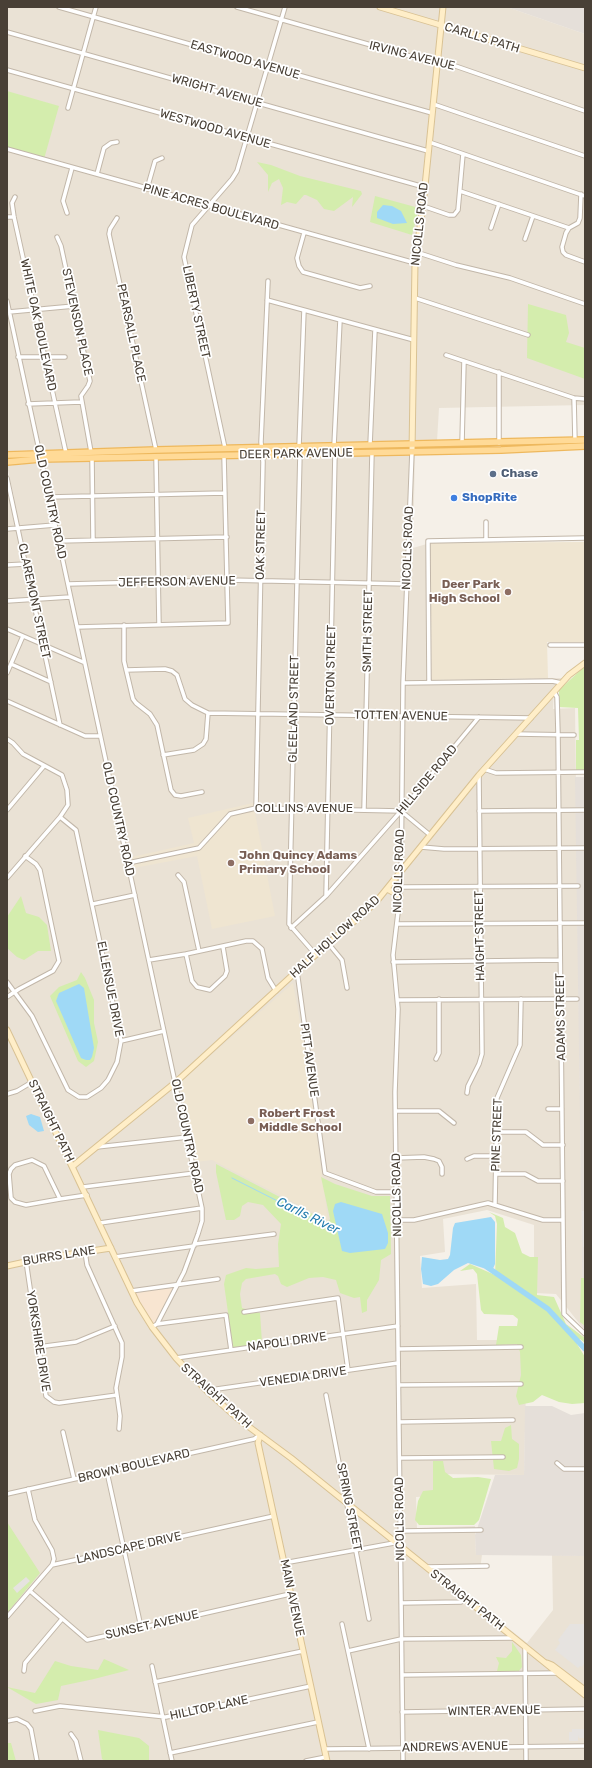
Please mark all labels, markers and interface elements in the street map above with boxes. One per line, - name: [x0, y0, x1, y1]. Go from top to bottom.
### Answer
- street label: CARLLS PATH: [443, 20, 521, 56]
- street label: EASTWOOD AVENUE: [189, 37, 301, 83]
- street label: IRVING AVENUE: [368, 38, 456, 74]
- street label: WRIGHT AVENUE: [170, 71, 264, 111]
- street label: WESTWOOD AVENUE: [158, 106, 272, 152]
- street label: PINE ACRES BOULEVARD: [141, 181, 281, 233]
- street label: NICOLLS ROAD: [408, 182, 432, 266]
- street label: WHITE OAK BOULEVARD: [17, 258, 59, 392]
- street label: LIBERTY STREET: [179, 264, 213, 360]
- street label: STEVENSON PLACE: [59, 267, 95, 377]
- street label: PEARSALL PLACE: [114, 282, 148, 384]
- street label: OLD COUNTRY ROAD: [31, 444, 69, 560]
- street label: DEER PARK AVENUE: [239, 446, 353, 462]
- place label: Chase: [501, 467, 538, 481]
- marker: Chase: [488, 469, 498, 479]
- place label: ShopRite: [462, 491, 517, 505]
- marker: ShopRite: [449, 493, 459, 503]
- street label: NICOLLS ROAD: [399, 506, 417, 590]
- street label: OAK STREET: [253, 510, 269, 580]
- street label: CLAREMONT STREET: [15, 542, 53, 660]
- street label: JEFFERSON AVENUE: [118, 574, 236, 590]
- place label: Deer Park High School: [429, 578, 500, 606]
- marker: Deer Park High School: [503, 587, 513, 597]
- street label: SMITH STREET: [360, 590, 376, 672]
- street label: OVERTON STREET: [323, 625, 339, 725]
- street label: GLEELAND STREET: [286, 655, 302, 763]
- street label: TOTTEN AVENUE: [354, 708, 448, 724]
- street label: HILLSIDE ROAD: [394, 742, 460, 818]
- street label: OLD COUNTRY ROAD: [99, 761, 137, 877]
- street label: COLLINS AVENUE: [255, 802, 353, 816]
- street label: NICOLLS ROAD: [390, 829, 408, 913]
- place label: John Quincy Adams Primary School: [239, 849, 357, 877]
- marker: John Quincy Adams Primary School: [226, 858, 236, 868]
- street label: HAIGHT STREET: [472, 891, 488, 981]
- street label: HALF HOLLOW ROAD: [287, 893, 383, 981]
- street label: ELLENSUE DRIVE: [94, 940, 126, 1038]
- street label: ADAMS STREET: [553, 973, 569, 1061]
- street label: PITT AVENUE: [297, 1022, 321, 1098]
- street label: STRAIGHT PATH: [25, 1077, 77, 1165]
- street label: OLD COUNTRY ROAD: [168, 1078, 206, 1194]
- street label: PINE STREET: [489, 1098, 505, 1172]
- place label: Robert Frost Middle School: [259, 1107, 342, 1135]
- marker: Robert Frost Middle School: [246, 1116, 256, 1126]
- street label: NICOLLS ROAD: [389, 1153, 405, 1237]
- water label: Carlls River: [274, 1194, 342, 1238]
- street label: BURRS LANE: [22, 1243, 96, 1269]
- street label: YORKSHIRE DRIVE: [23, 1289, 53, 1393]
- street label: NAPOLI DRIVE: [247, 1329, 327, 1355]
- street label: STRAIGHT PATH: [178, 1361, 254, 1431]
- street label: VENEDIA DRIVE: [259, 1364, 347, 1390]
- street label: BROWN BOULEVARD: [76, 1446, 192, 1486]
- street label: SPRING STREET: [333, 1462, 365, 1552]
- street label: NICOLLS ROAD: [392, 1477, 408, 1561]
- street label: LANDSCAPE DRIVE: [75, 1529, 183, 1567]
- street label: MAIN AVENUE: [277, 1558, 307, 1638]
- street label: STRAIGHT PATH: [427, 1567, 507, 1633]
- street label: SUNSET AVENUE: [104, 1607, 200, 1643]
- street label: HILLTOP LANE: [168, 1693, 250, 1723]
- street label: WINTER AVENUE: [447, 1703, 541, 1719]
- street label: ANDREWS AVENUE: [402, 1739, 508, 1755]

